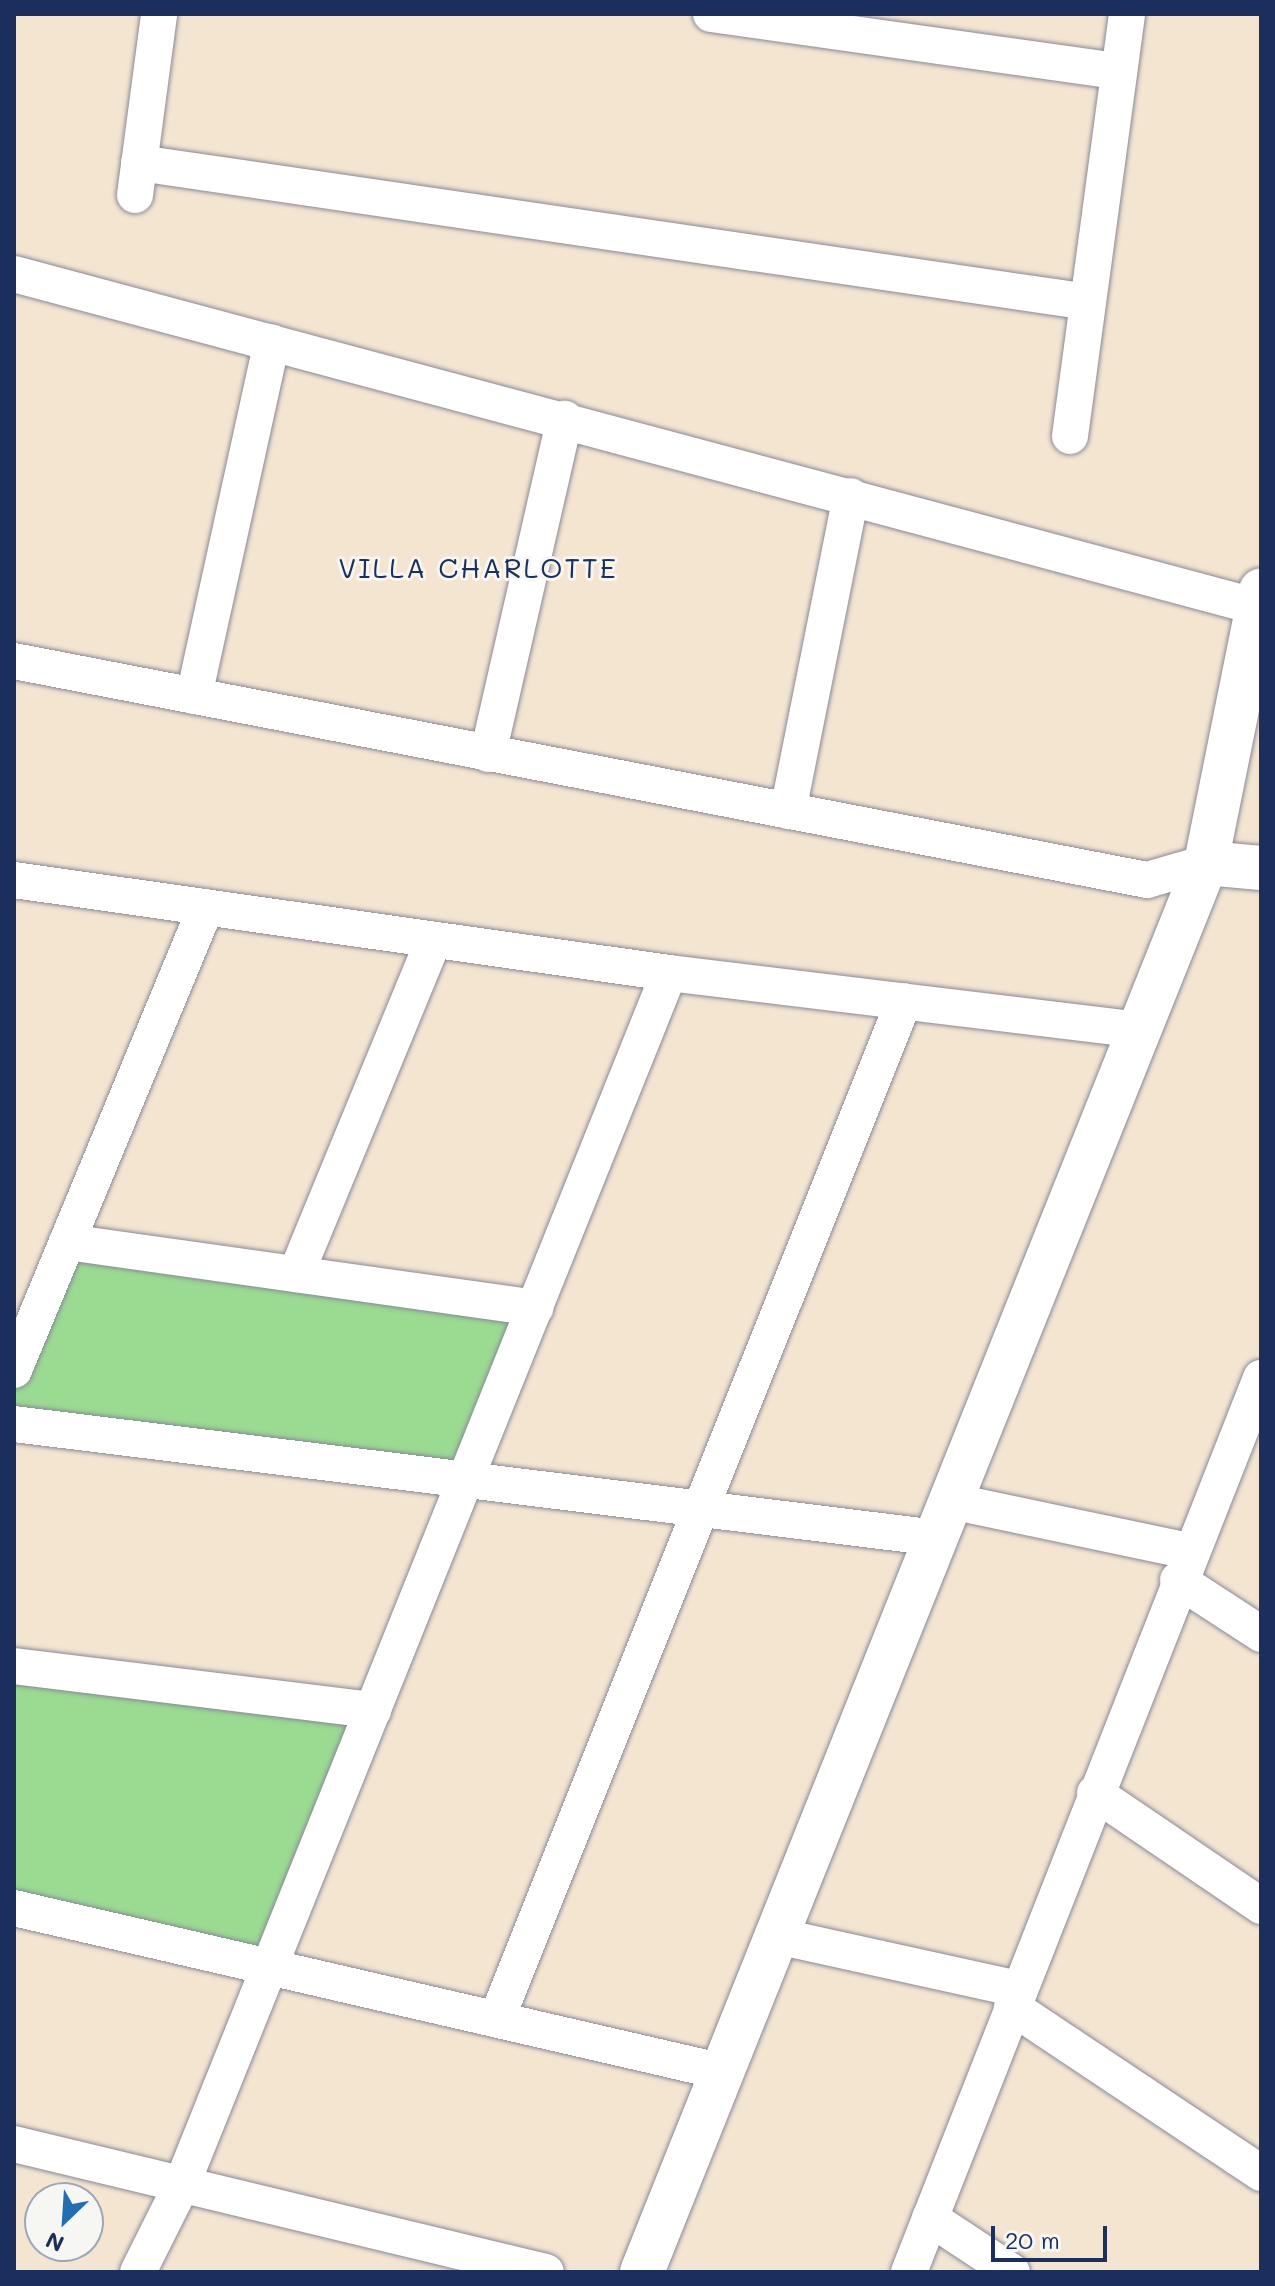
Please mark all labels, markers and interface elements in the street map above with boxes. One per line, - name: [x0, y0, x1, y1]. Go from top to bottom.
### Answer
- district label: VILLA CHARLOTTE: [338, 550, 618, 584]
- north arrow: [24, 2182, 104, 2262]
- scale bar: [995, 2210, 1111, 2260]
- text: 20 m: [1005, 2224, 1060, 2255]
- text: N: [41, 2226, 68, 2259]

